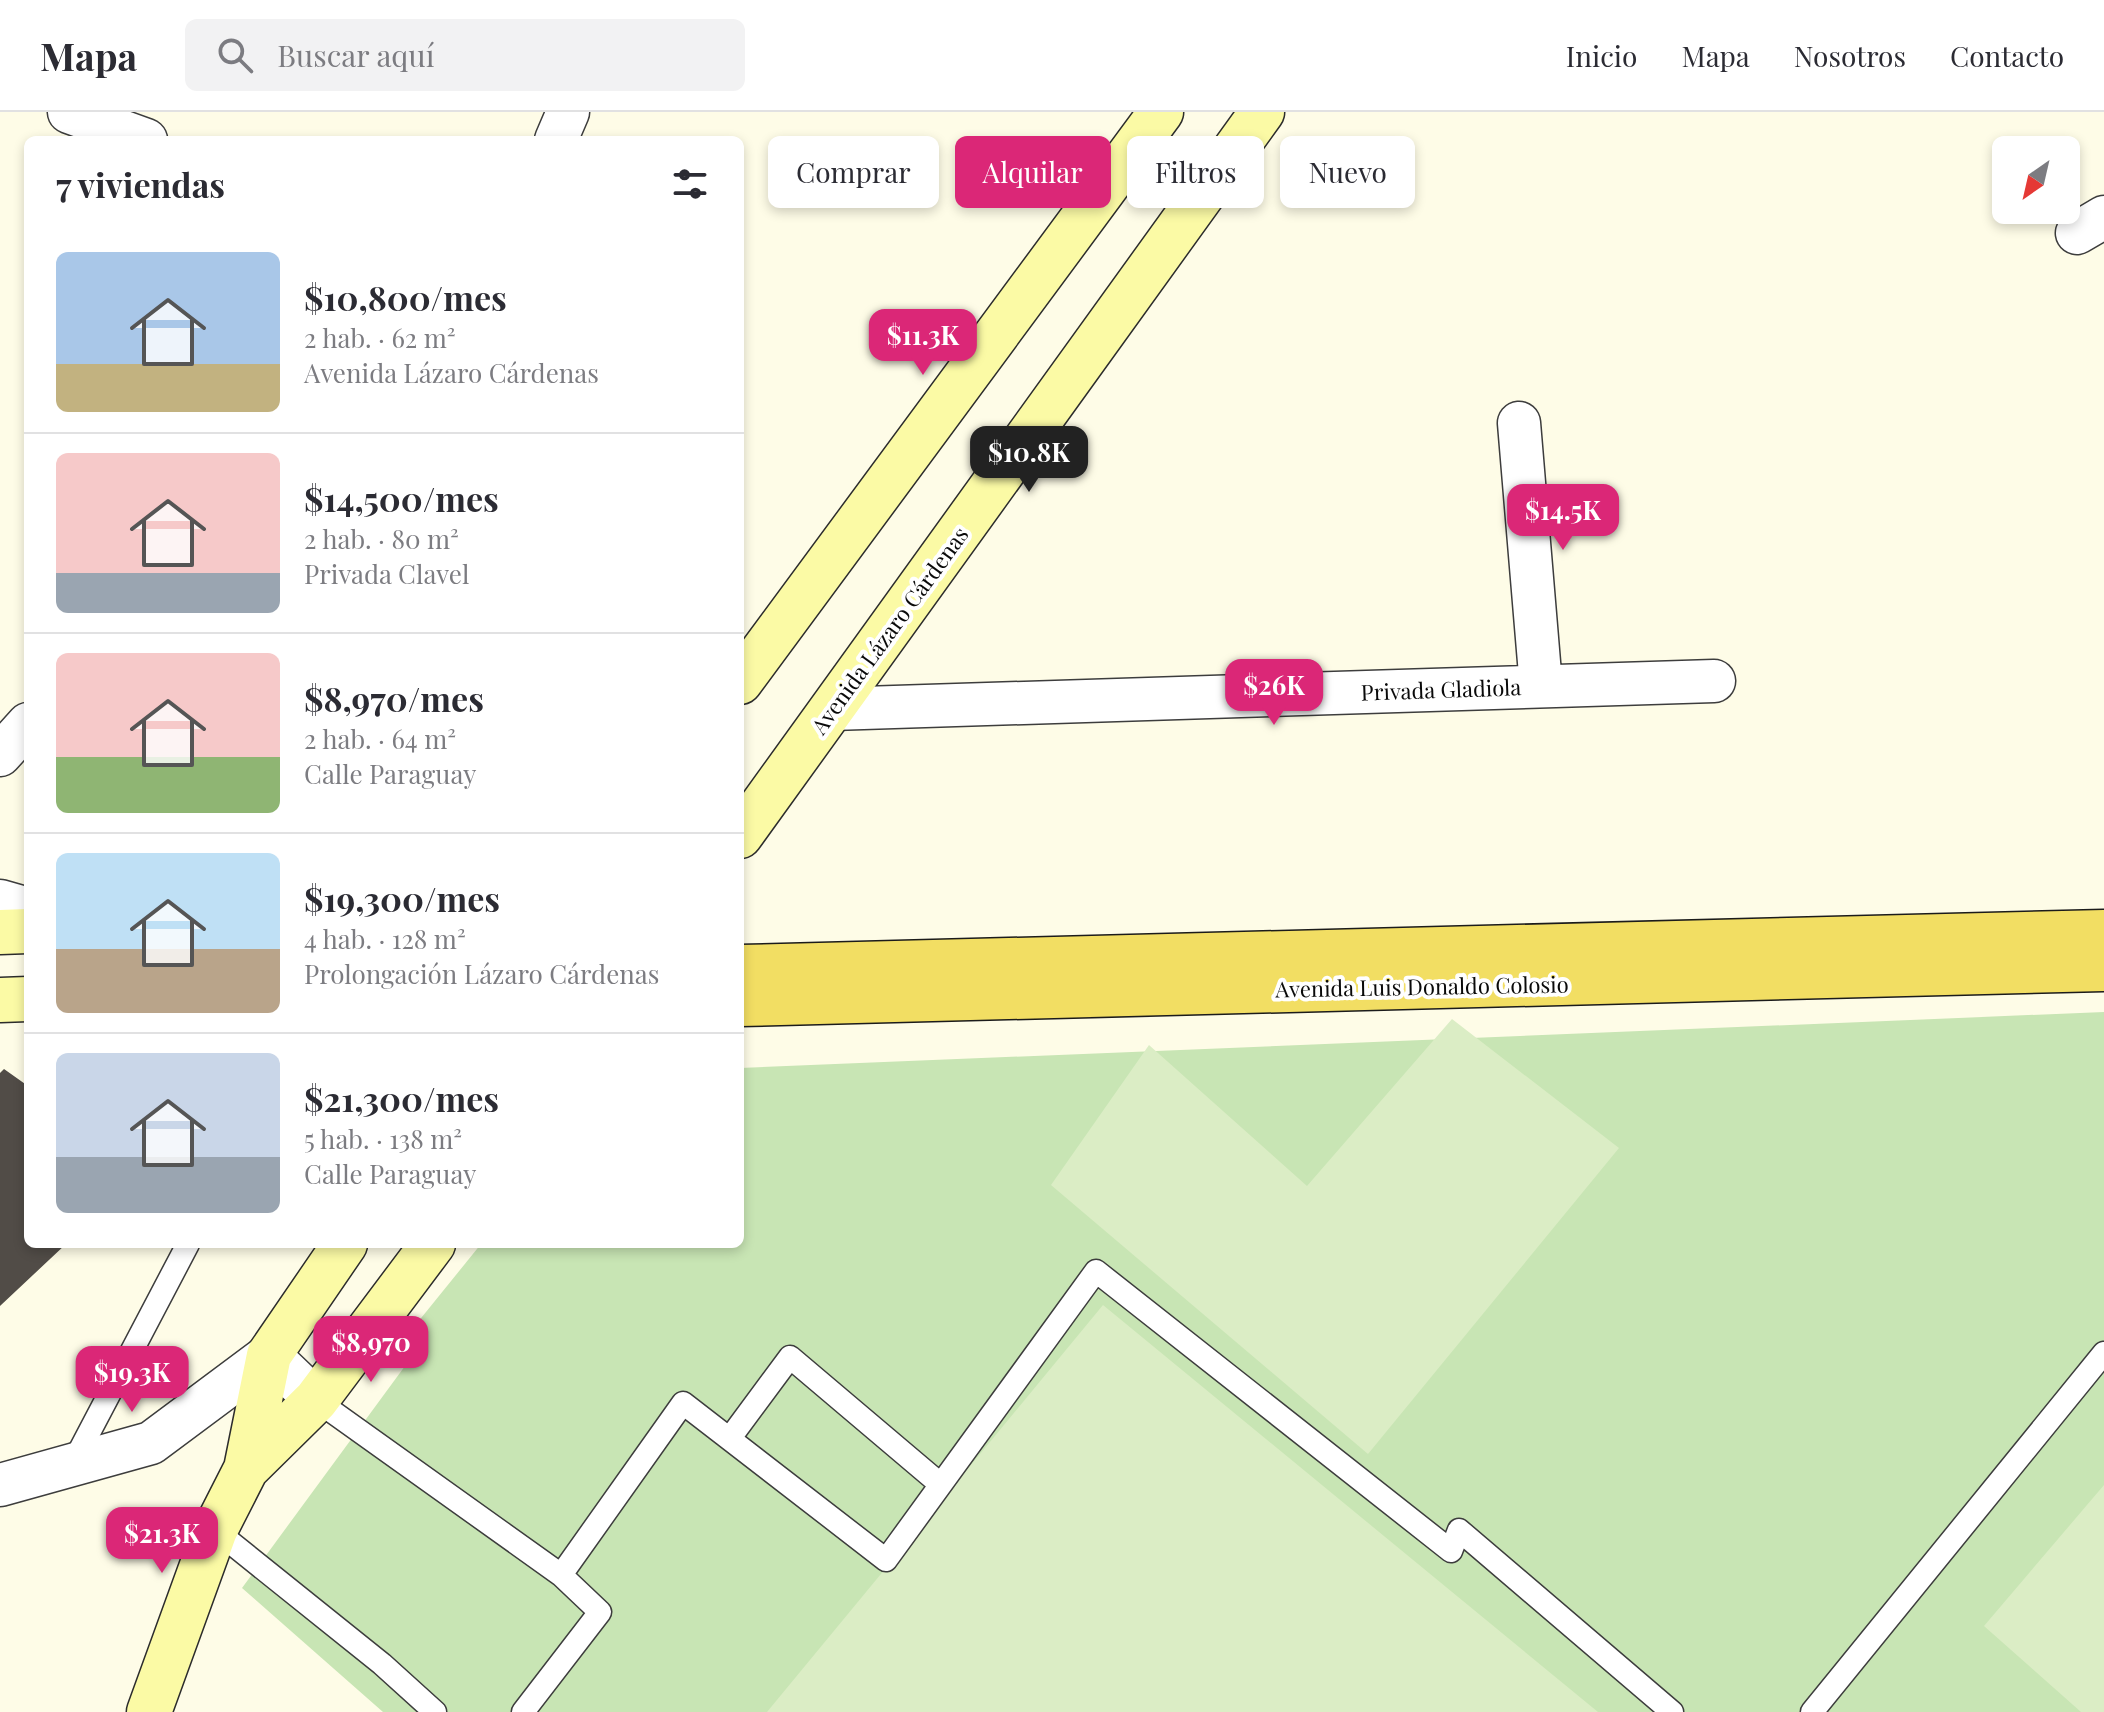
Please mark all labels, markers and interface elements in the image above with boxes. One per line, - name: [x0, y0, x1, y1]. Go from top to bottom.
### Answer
- search box: [185, 19, 745, 91]
- text: Mapa: [40, 30, 137, 81]
- icon: search: [213, 33, 257, 77]
- text: Buscar aquí: [277, 35, 434, 75]
- text: Inicio: [1566, 37, 1637, 74]
- text: Mapa: [1681, 37, 1750, 74]
- text: Nosotros: [1794, 37, 1906, 74]
- text: Contacto: [1950, 37, 2064, 74]
- chip: Comprar: [768, 136, 939, 208]
- chip: Alquilar: [955, 136, 1111, 208]
- chip: Filtros: [1127, 136, 1264, 208]
- chip: Nuevo: [1280, 136, 1415, 208]
- north arrow: [1992, 136, 2080, 224]
- map controls: [1992, 136, 2080, 224]
- text: 7 viviendas: [56, 161, 225, 207]
- icon: filters: [668, 162, 712, 206]
- text: $10,800/mes: [304, 274, 507, 320]
- icon: home: [120, 284, 216, 380]
- pin: $11.3K: [858, 309, 988, 377]
- text: $11.3K: [887, 317, 959, 352]
- text: 2 hab. · 62 m²: [304, 320, 456, 355]
- text: Avenida Lázaro Cárdenas: [304, 355, 599, 390]
- pin: $10.8K: [964, 426, 1094, 494]
- text: $10.8K: [988, 434, 1070, 469]
- text: $14,500/mes: [304, 475, 499, 521]
- pin: $14.5K: [1498, 484, 1628, 552]
- icon: home: [120, 485, 216, 581]
- text: $14.5K: [1525, 492, 1601, 527]
- street label: Avenida Lázaro Cárdenas: [803, 520, 974, 741]
- text: 2 hab. · 80 m²: [304, 521, 459, 556]
- text: Privada Clavel: [304, 556, 469, 591]
- pin: $26K: [1227, 659, 1321, 727]
- text: $26K: [1243, 667, 1305, 702]
- street label: Privada Gladiola: [1360, 671, 1522, 707]
- text: $8,970/mes: [304, 675, 484, 721]
- icon: home: [120, 685, 216, 781]
- text: 2 hab. · 64 m²: [304, 721, 456, 756]
- text: Calle Paraguay: [304, 756, 476, 791]
- text: $19,300/mes: [304, 875, 500, 921]
- icon: home: [120, 885, 216, 981]
- text: 4 hab. · 128 m²: [304, 921, 466, 956]
- text: Prolongación Lázaro Cárdenas: [304, 956, 659, 991]
- street label: Avenida Luis Donaldo Colosio: [1274, 968, 1569, 1004]
- text: $21,300/mes: [304, 1075, 499, 1121]
- icon: home: [120, 1085, 216, 1181]
- text: 5 hab. · 138 m²: [304, 1121, 462, 1156]
- text: Calle Paraguay: [304, 1156, 476, 1191]
- pin: $8,970: [306, 1316, 436, 1384]
- text: $8,970: [331, 1324, 411, 1359]
- pin: $19.3K: [67, 1346, 197, 1414]
- text: $19.3K: [94, 1354, 170, 1389]
- pin: $21.3K: [97, 1507, 227, 1575]
- text: $21.3K: [124, 1515, 200, 1550]

